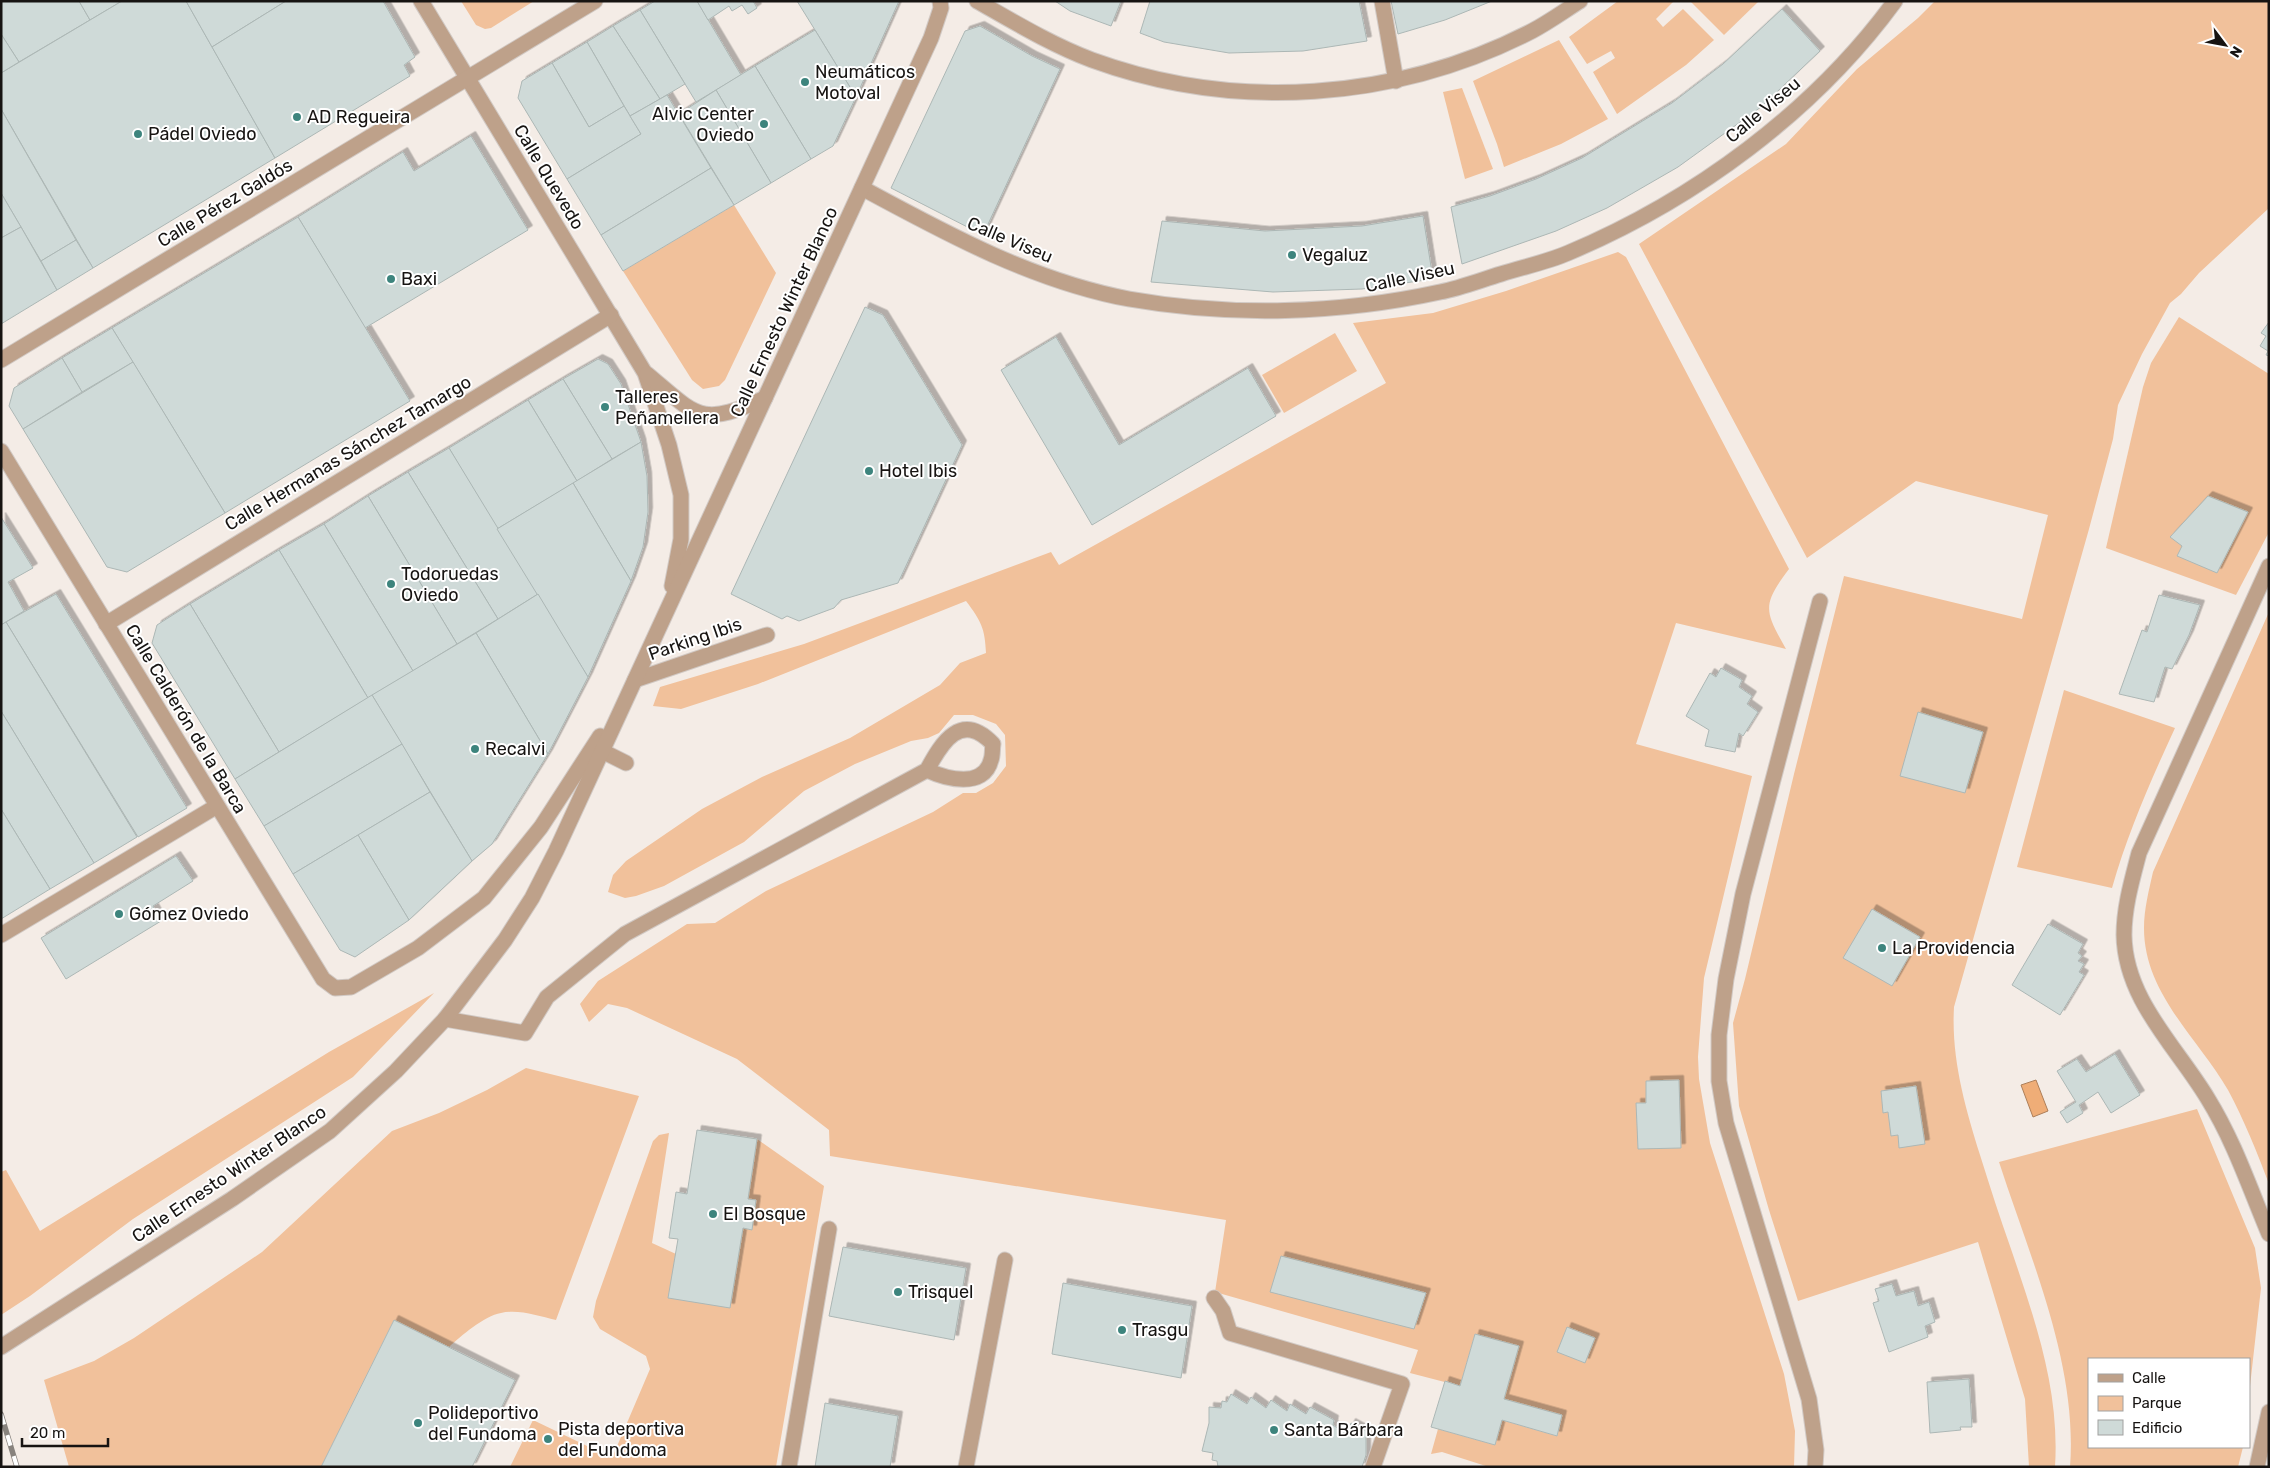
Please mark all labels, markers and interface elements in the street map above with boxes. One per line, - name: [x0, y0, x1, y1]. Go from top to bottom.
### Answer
- north arrow: [2200, 20, 2250, 70]
- text: N: [2226, 43, 2245, 60]
- place label: Neumáticos Motoval: [815, 61, 915, 104]
- street label: Calle Viseu: [1721, 72, 1805, 148]
- marker: Neumáticos Motoval: [799, 76, 811, 88]
- place label: Alvic Center Oviedo: [652, 103, 754, 146]
- place label: AD Regueira: [307, 106, 410, 128]
- marker: AD Regueira: [291, 111, 303, 123]
- marker: Alvic Center Oviedo: [758, 118, 770, 130]
- street label: Calle Quevedo: [509, 120, 589, 234]
- place label: Pádel Oviedo: [148, 123, 257, 145]
- marker: Pádel Oviedo: [132, 128, 144, 140]
- street label: Calle Pérez Galdós: [153, 154, 297, 252]
- street label: Calle Ernesto Winter Blanco: [726, 203, 842, 421]
- street label: Calle Viseu: [964, 212, 1056, 268]
- place label: Vegaluz: [1302, 244, 1368, 266]
- marker: Vegaluz: [1286, 249, 1298, 261]
- street label: Calle Viseu: [1363, 257, 1457, 297]
- place label: Baxi: [401, 268, 437, 290]
- marker: Baxi: [385, 273, 397, 285]
- street label: Calle Hermanas Sánchez Tamargo: [221, 370, 475, 536]
- place label: Talleres Peñamellera: [615, 386, 719, 429]
- marker: Talleres Peñamellera: [599, 401, 611, 413]
- place label: Hotel Ibis: [879, 460, 957, 482]
- marker: Hotel Ibis: [863, 465, 875, 477]
- place label: Todoruedas Oviedo: [401, 563, 499, 606]
- marker: Todoruedas Oviedo: [385, 578, 397, 590]
- street label: Parking Ibis: [646, 613, 744, 665]
- street label: Calle Calderón de la Barca: [121, 620, 251, 818]
- place label: Recalvi: [485, 738, 545, 760]
- marker: Recalvi: [469, 743, 481, 755]
- place label: Gómez Oviedo: [129, 903, 249, 925]
- marker: Gómez Oviedo: [113, 908, 125, 920]
- place label: La Providencia: [1892, 937, 2015, 959]
- marker: La Providencia: [1876, 942, 1888, 954]
- street label: Calle Ernesto Winter Blanco: [128, 1101, 330, 1247]
- place label: El Bosque: [723, 1203, 806, 1225]
- marker: El Bosque: [707, 1208, 719, 1220]
- place label: Trisquel: [908, 1281, 973, 1303]
- marker: Trisquel: [892, 1286, 904, 1298]
- place label: Trasgu: [1132, 1319, 1188, 1341]
- marker: Trasgu: [1116, 1324, 1128, 1336]
- legend: [2088, 1358, 2250, 1448]
- text: Calle: [2132, 1369, 2166, 1387]
- text: Parque: [2132, 1394, 2182, 1412]
- place label: Polideportivo del Fundoma: [428, 1402, 539, 1445]
- scale bar: [22, 1416, 109, 1448]
- marker: Polideportivo del Fundoma: [412, 1417, 424, 1429]
- place label: Pista deportiva del Fundoma: [558, 1418, 684, 1461]
- place label: Santa Bárbara: [1284, 1419, 1403, 1441]
- text: Edificio: [2132, 1419, 2182, 1437]
- text: 20 m: [30, 1424, 65, 1442]
- marker: Santa Bárbara: [1268, 1424, 1280, 1436]
- marker: Pista deportiva del Fundoma: [542, 1433, 554, 1445]

